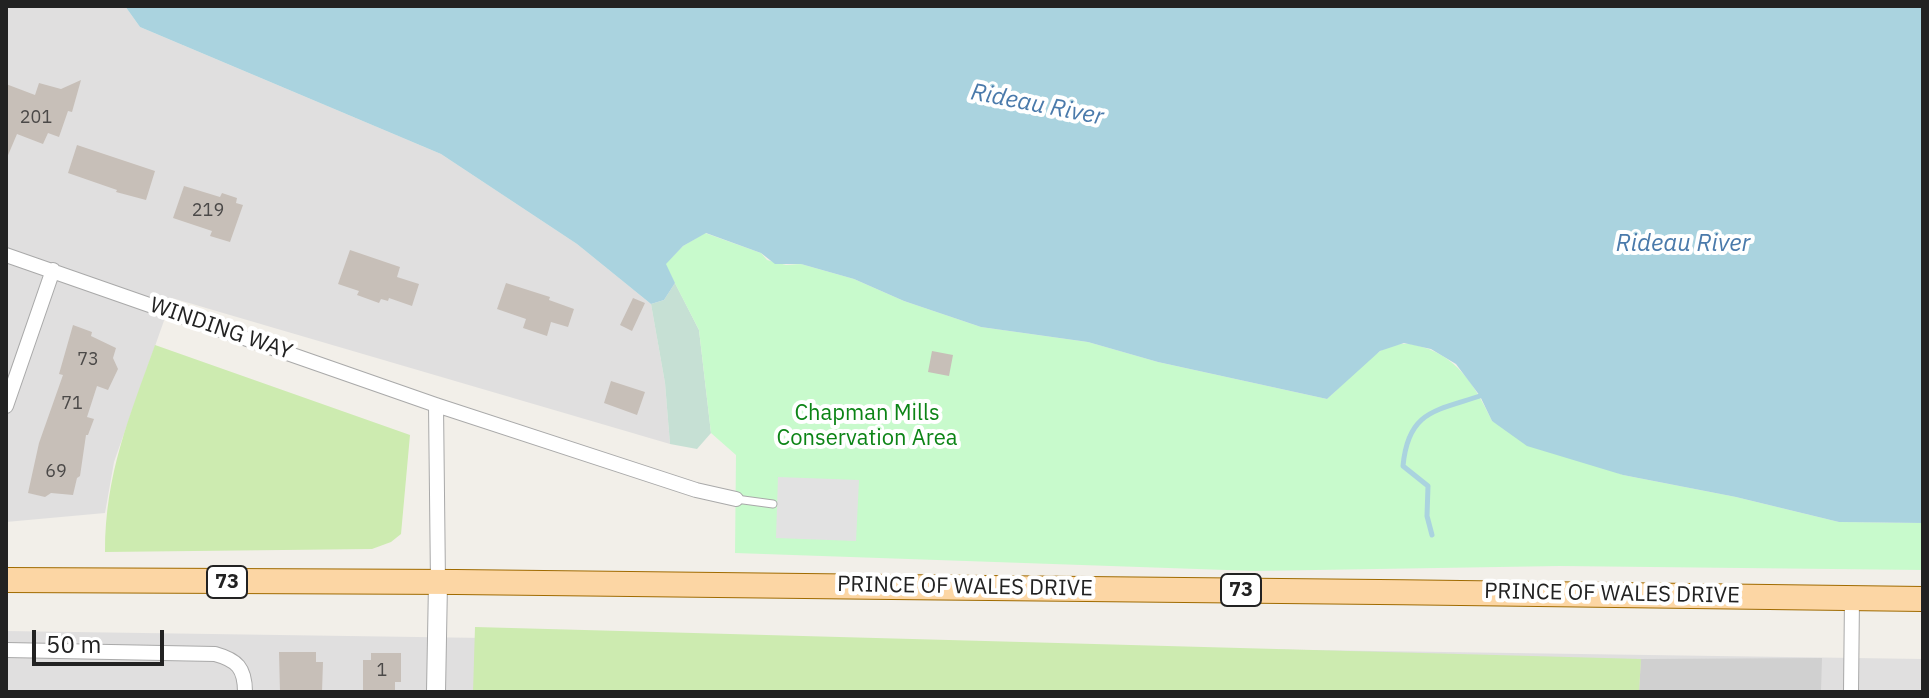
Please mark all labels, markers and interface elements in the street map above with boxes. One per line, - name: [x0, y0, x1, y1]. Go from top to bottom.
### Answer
- water label: Rideau River: [968, 78, 1106, 132]
- house number: 201: [20, 107, 52, 129]
- house number: 219: [192, 200, 224, 222]
- water label: Rideau River: [1616, 230, 1750, 258]
- street label: WINDING WAY: [146, 292, 296, 366]
- house number: 73: [77, 349, 99, 371]
- house number: 71: [61, 393, 83, 415]
- park label: Chapman Mills Conservation Area: [776, 401, 958, 452]
- house number: 69: [45, 461, 67, 483]
- road number: 73: [207, 566, 247, 598]
- street label: PRINCE OF WALES DRIVE: [837, 572, 1093, 602]
- road number: 73: [1221, 574, 1261, 606]
- street label: PRINCE OF WALES DRIVE: [1484, 579, 1740, 609]
- scale bar: [36, 614, 168, 664]
- text: 50 m: [46, 628, 101, 660]
- house number: 1: [377, 660, 387, 682]

